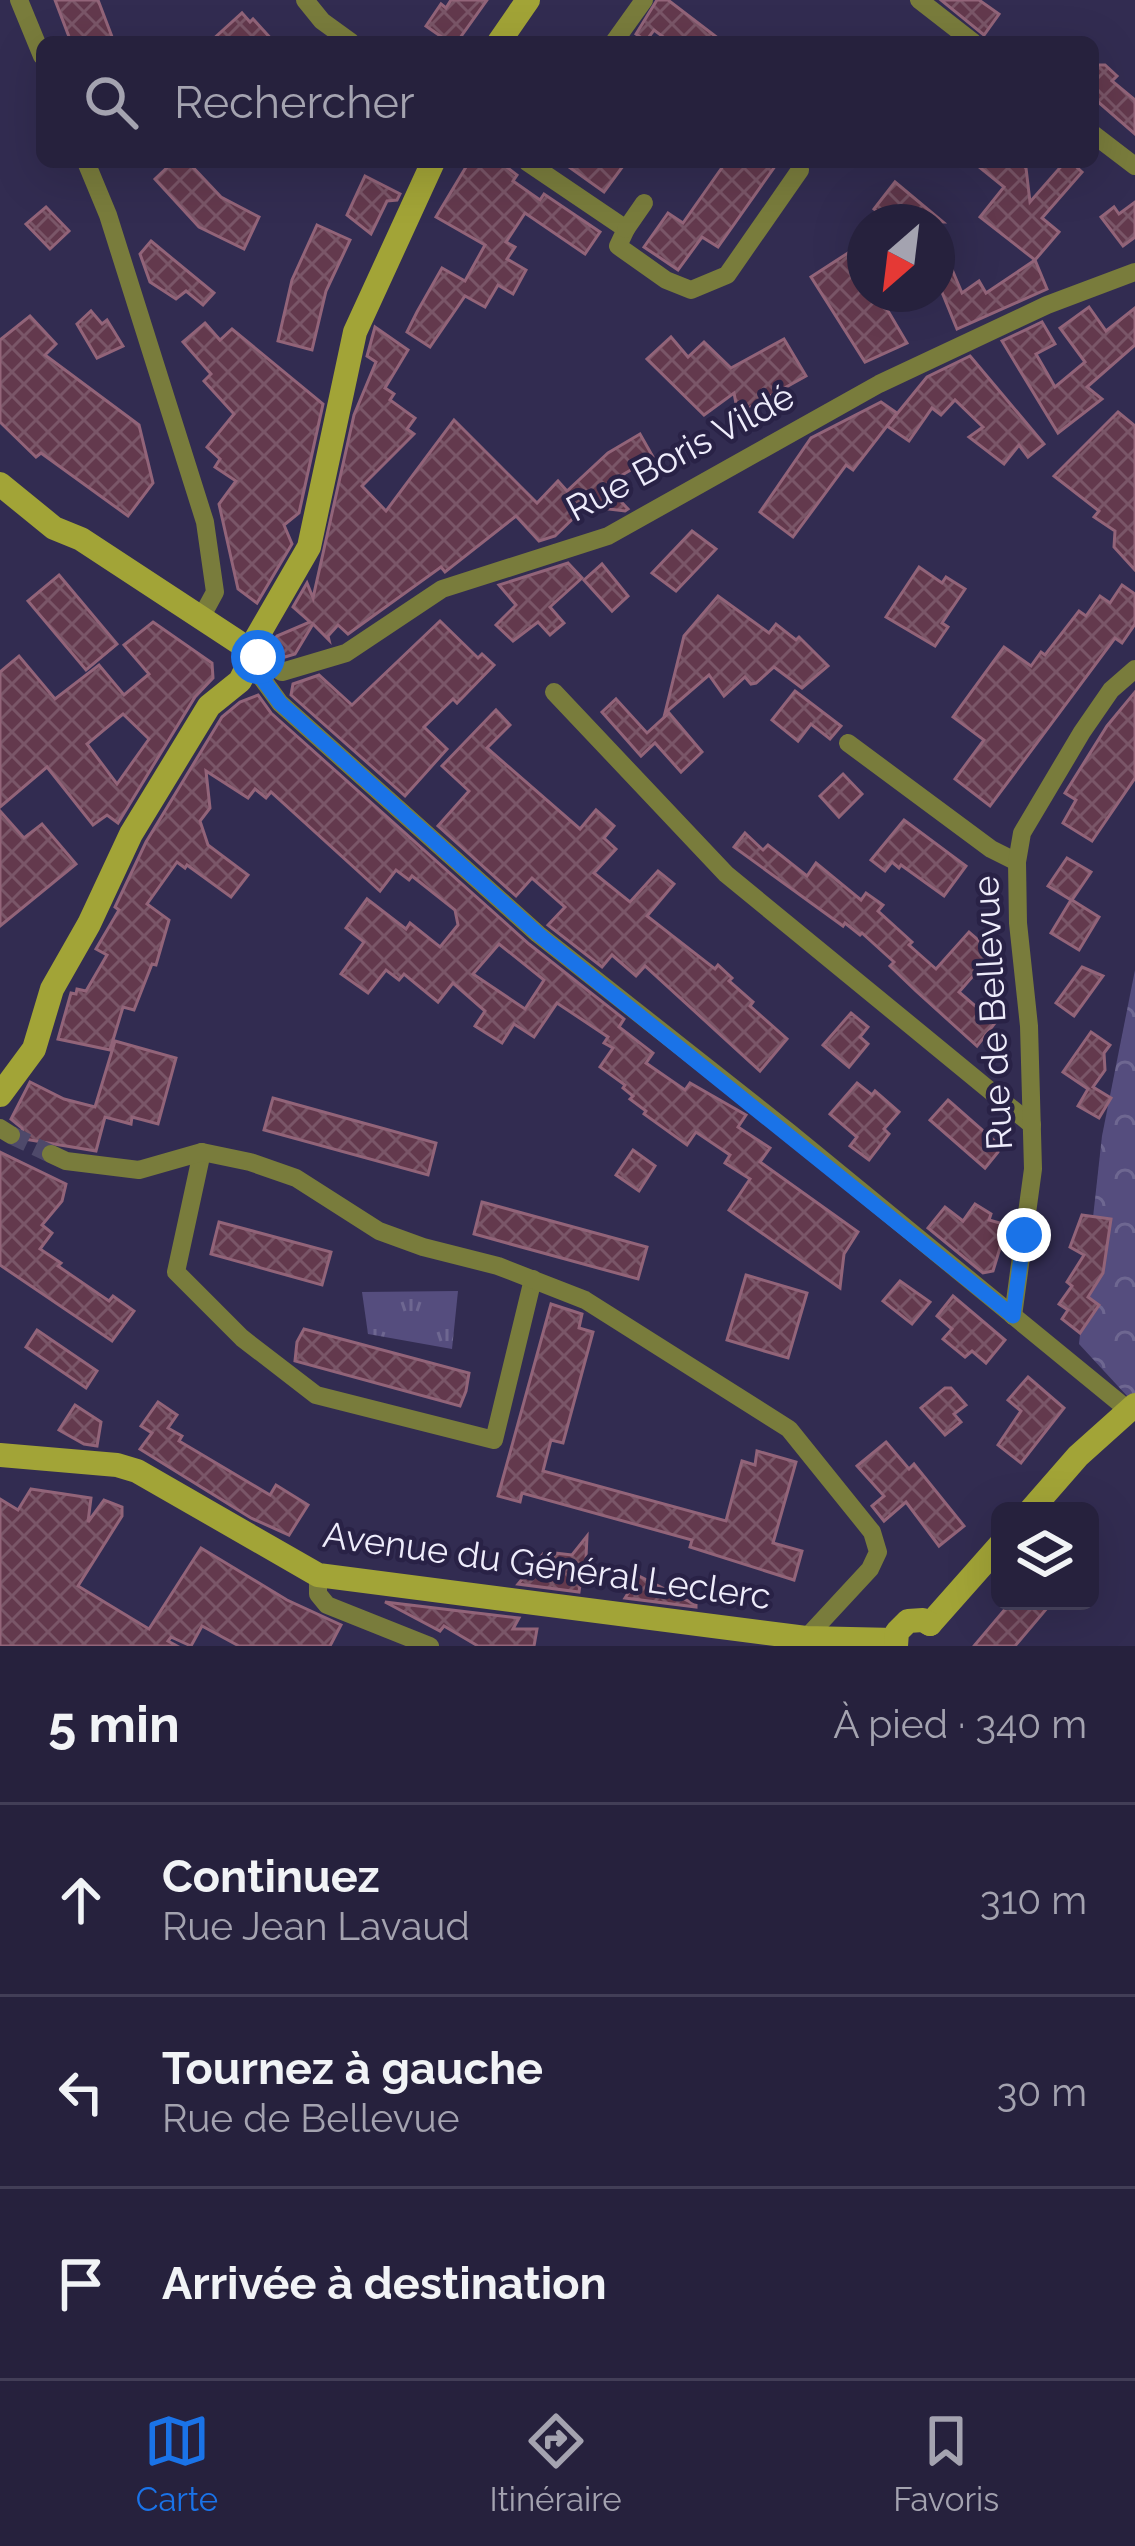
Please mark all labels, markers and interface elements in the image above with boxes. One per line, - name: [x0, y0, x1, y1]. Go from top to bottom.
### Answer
- search box: [36, 36, 1099, 168]
- icon: search: [78, 69, 144, 135]
- text: Rechercher: [174, 76, 415, 129]
- north arrow: [847, 204, 955, 312]
- street label: Rue Boris Vildé: [559, 374, 801, 530]
- route start: [231, 630, 285, 684]
- street label: Rue de Bellevue: [964, 875, 1020, 1151]
- route end: [997, 1208, 1051, 1262]
- map controls: [991, 1502, 1099, 1610]
- button: layers: [991, 1502, 1099, 1610]
- street label: Avenue du Général Leclerc: [320, 1513, 774, 1617]
- text: 5 min: [48, 1694, 180, 1754]
- text: À pied · 340 m: [833, 1701, 1087, 1747]
- text: Continuez: [162, 1850, 380, 1903]
- icon: ahead: [48, 1867, 114, 1933]
- text: 310 m: [980, 1877, 1087, 1923]
- text: Rue Jean Lavaud: [162, 1903, 470, 1949]
- text: Tournez à gauche: [162, 2042, 543, 2095]
- icon: left: [48, 2059, 114, 2125]
- text: 30 m: [997, 2069, 1087, 2115]
- text: Rue de Bellevue: [162, 2095, 460, 2141]
- icon: arrive: [48, 2251, 114, 2317]
- text: Arrivée à destination: [162, 2257, 607, 2310]
- tab: Carte: [136, 2408, 218, 2519]
- tab: Itinéraire: [490, 2408, 622, 2519]
- tab: Favoris: [893, 2408, 999, 2519]

